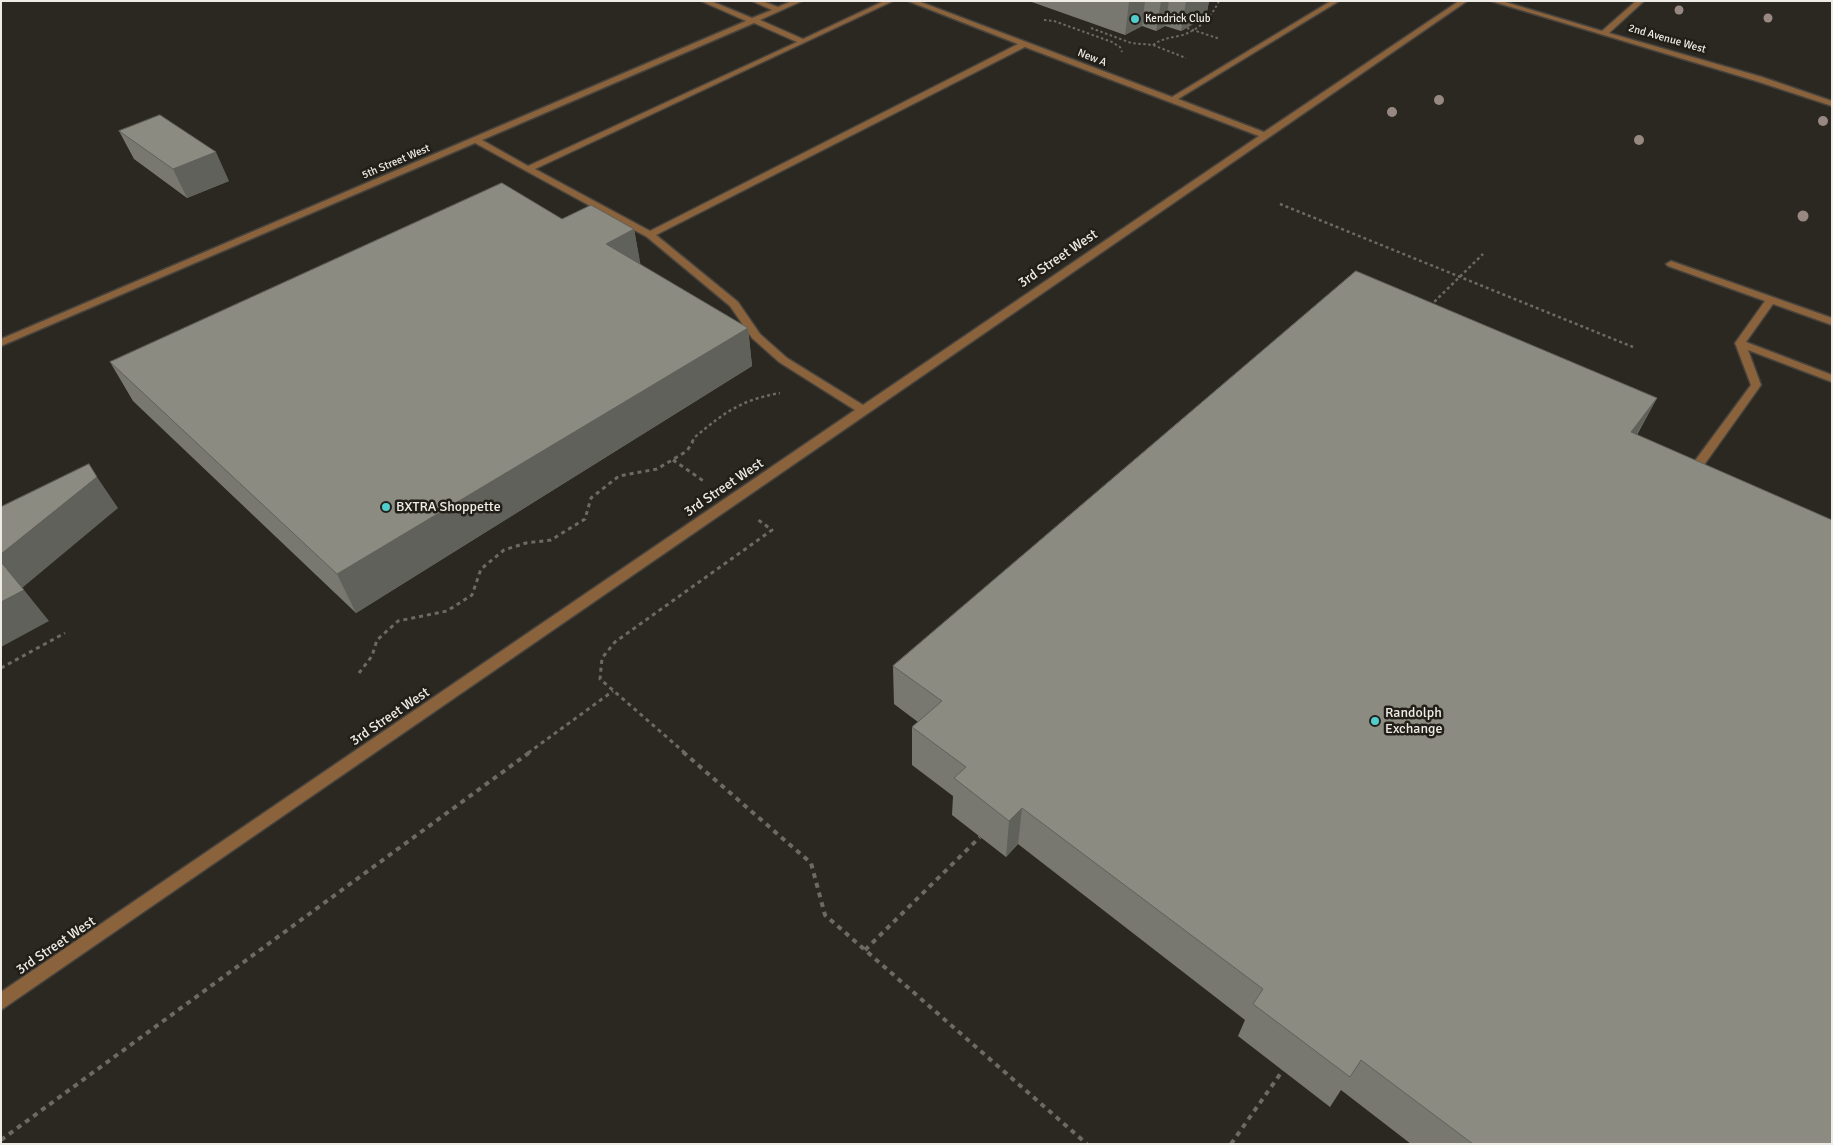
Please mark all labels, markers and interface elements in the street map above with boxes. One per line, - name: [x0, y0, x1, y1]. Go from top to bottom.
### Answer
- place label: Kendrick Club: [1145, 12, 1211, 26]
- marker: Kendrick Club: [1129, 13, 1141, 25]
- street label: 2nd Avenue West: [1627, 22, 1707, 56]
- street label: New A: [1076, 46, 1108, 70]
- street label: 5th Street West: [360, 142, 432, 182]
- street label: 3rd Street West: [1015, 226, 1101, 292]
- street label: 3rd Street West: [681, 455, 767, 521]
- place label: BXTRA Shoppette: [396, 499, 501, 515]
- marker: BXTRA Shoppette: [380, 501, 392, 513]
- street label: 3rd Street West: [347, 684, 433, 750]
- place label: Randolph Exchange: [1385, 705, 1442, 738]
- marker: Randolph Exchange: [1369, 715, 1381, 727]
- street label: 3rd Street West: [13, 913, 99, 979]

